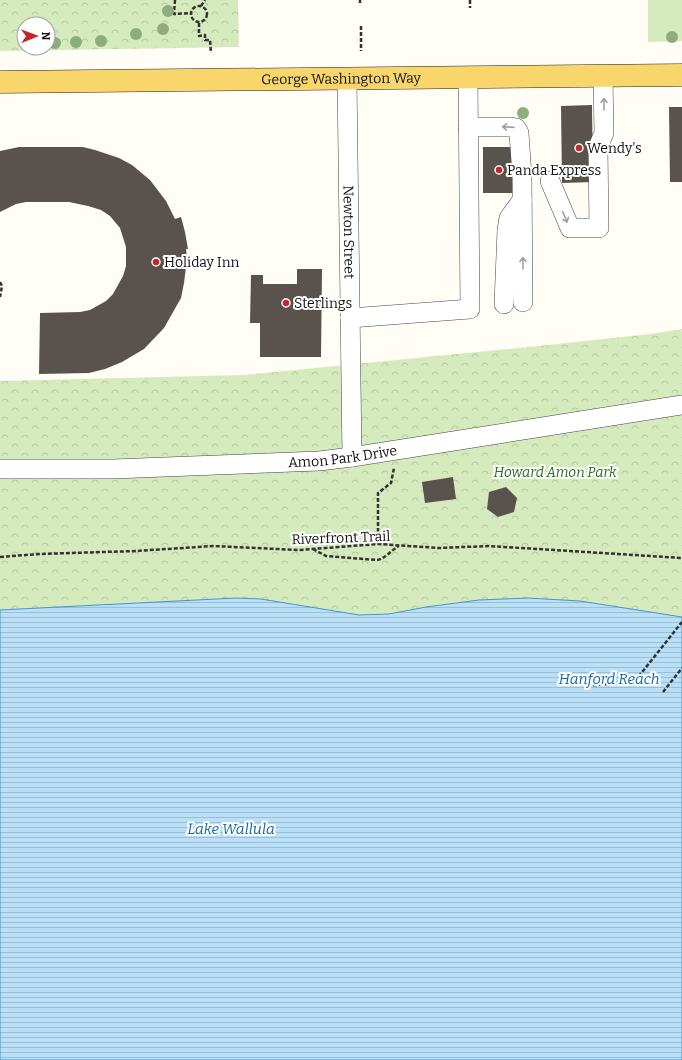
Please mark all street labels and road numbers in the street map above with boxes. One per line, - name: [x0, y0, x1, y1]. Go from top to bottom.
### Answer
- street label: George Washington Way: [261, 69, 421, 88]
- street label: Newton Street: [340, 185, 358, 279]
- street label: Amon Park Drive: [288, 442, 398, 471]
- street label: Riverfront Trail: [291, 528, 391, 548]

